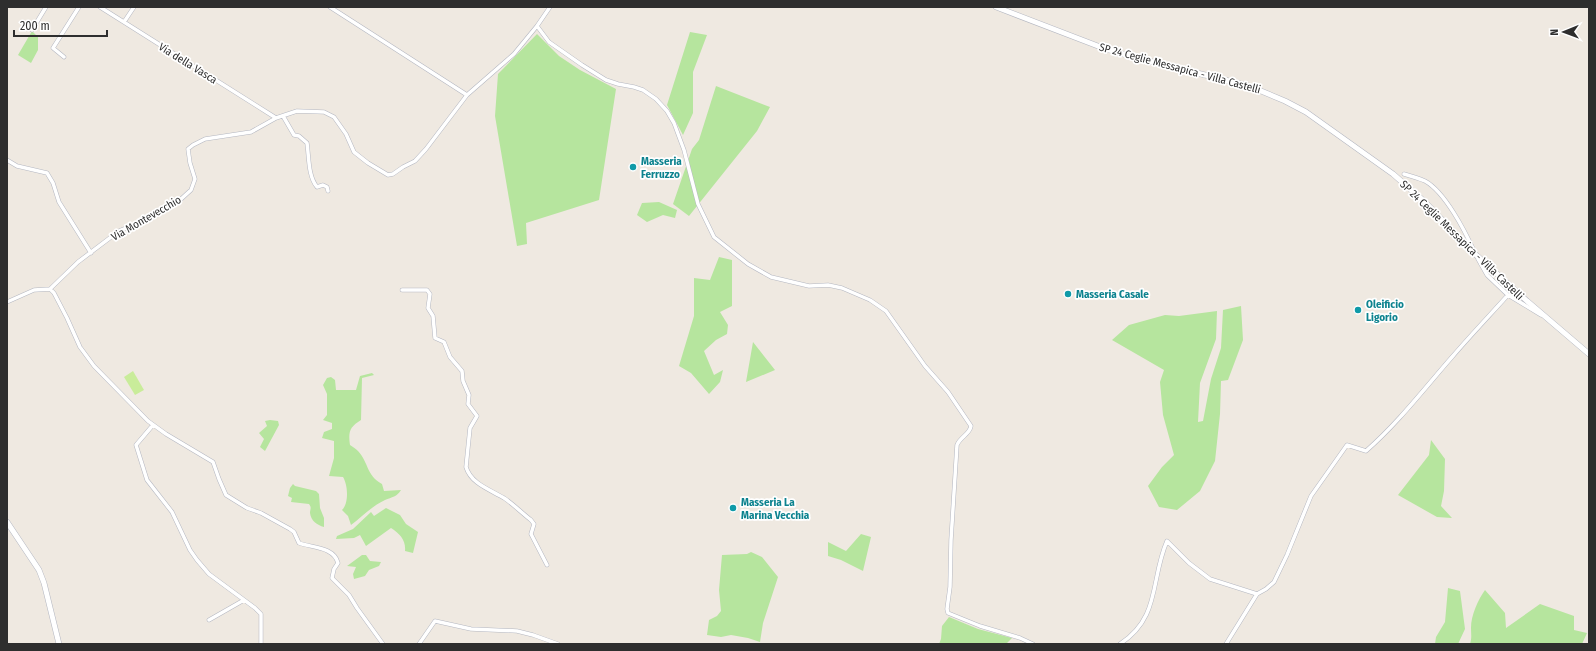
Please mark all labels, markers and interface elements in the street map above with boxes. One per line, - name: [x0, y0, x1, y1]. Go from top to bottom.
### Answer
- scale bar: [14, 12, 107, 38]
- north arrow: [1544, 12, 1584, 52]
- text: 200 m: [20, 19, 50, 33]
- text: N: [1548, 29, 1561, 36]
- street label: Via della Vasca: [156, 40, 219, 87]
- street label: SP 24 Ceglie Messapica - Villa Castelli: [1098, 41, 1262, 96]
- place label: Masseria Ferruzzo: [641, 155, 682, 181]
- marker: Masseria Ferruzzo: [628, 162, 638, 172]
- street label: SP 24 Ceglie Messapica - Villa Castelli: [1397, 178, 1526, 303]
- street label: Via Montevecchio: [109, 193, 184, 244]
- place label: Masseria Casale: [1076, 288, 1149, 301]
- marker: Masseria Casale: [1063, 289, 1073, 299]
- place label: Oleificio Ligorio: [1366, 298, 1404, 324]
- marker: Oleificio Ligorio: [1353, 305, 1363, 315]
- place label: Masseria La Marina Vecchia: [741, 496, 810, 522]
- marker: Masseria La Marina Vecchia: [728, 503, 738, 513]

